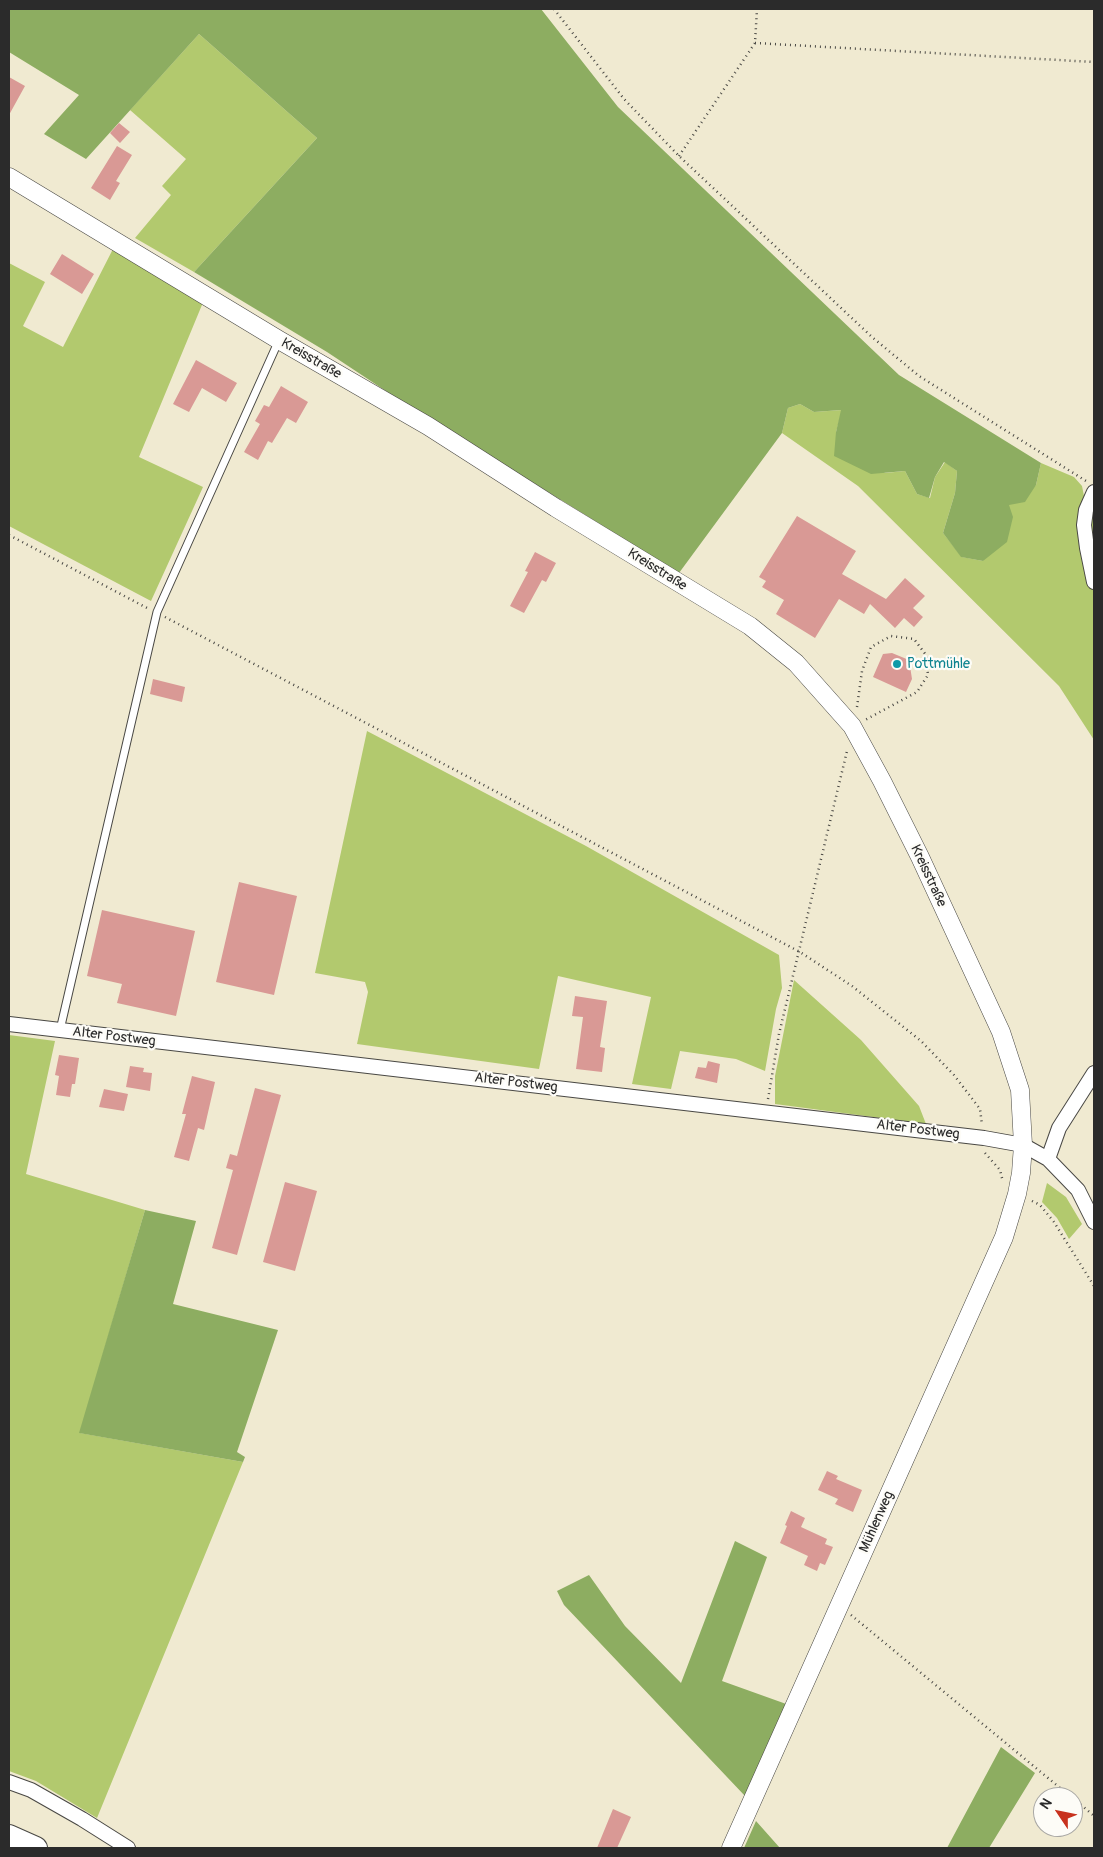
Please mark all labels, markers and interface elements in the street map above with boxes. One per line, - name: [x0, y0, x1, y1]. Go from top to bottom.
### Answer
- street label: Kreisstraße: [278, 335, 344, 383]
- street label: Kreisstraße: [624, 545, 690, 595]
- place label: Pottmühle: [907, 656, 970, 672]
- marker: Pottmühle: [891, 658, 903, 670]
- street label: Kreisstraße: [906, 842, 950, 910]
- street label: Alter Postweg: [72, 1024, 156, 1050]
- street label: Alter Postweg: [474, 1070, 558, 1096]
- street label: Alter Postweg: [876, 1117, 960, 1143]
- street label: Mühlenweg: [856, 1489, 898, 1555]
- north arrow: [1033, 1787, 1083, 1837]
- text: N: [1036, 1795, 1056, 1813]

